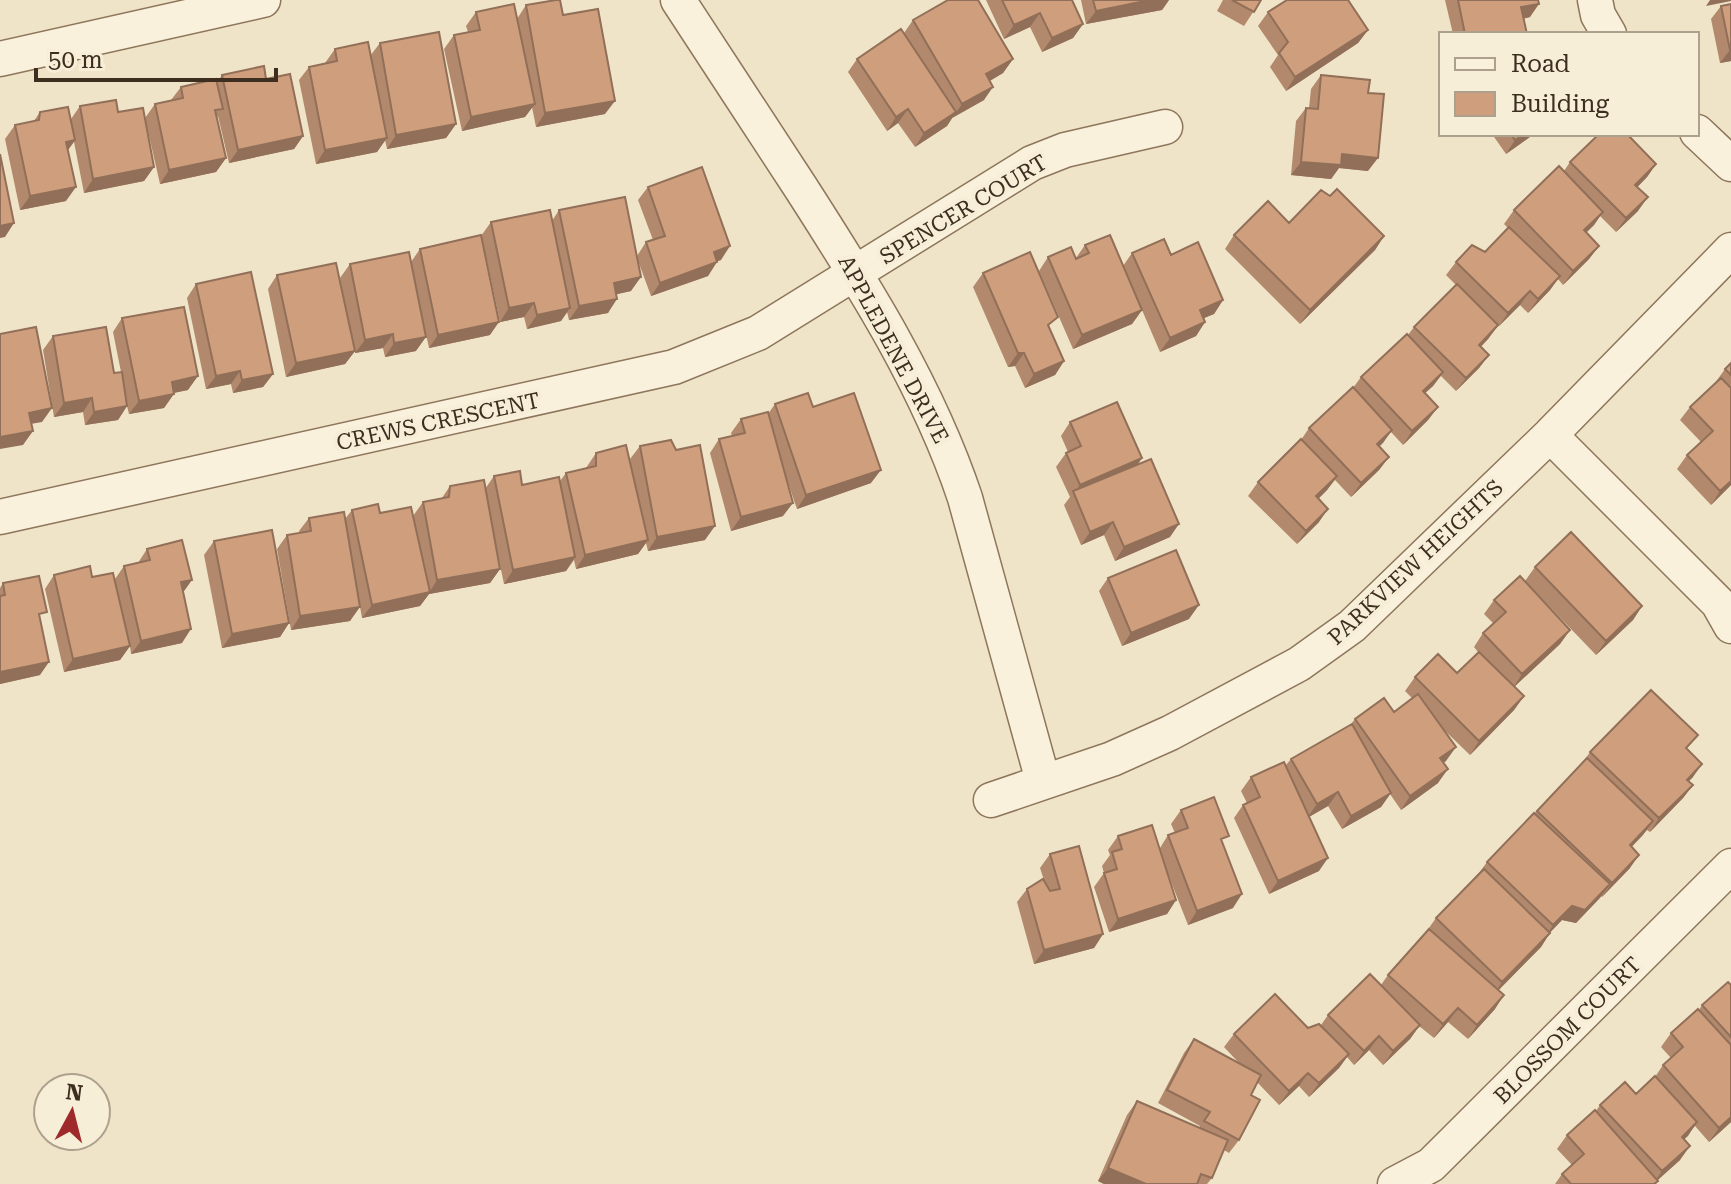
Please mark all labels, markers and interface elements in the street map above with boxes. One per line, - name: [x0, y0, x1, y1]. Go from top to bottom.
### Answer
- scale bar: [36, 32, 276, 82]
- legend: [1439, 32, 1699, 136]
- text: 50 m: [48, 46, 103, 74]
- text: Road: [1511, 50, 1570, 78]
- text: Building: [1511, 90, 1609, 118]
- street label: SPENCER COURT: [875, 150, 1051, 269]
- street label: APPLEDENE DRIVE: [833, 251, 954, 448]
- street label: CREWS CRESCENT: [334, 388, 542, 455]
- street label: PARKVIEW HEIGHTS: [1323, 475, 1508, 650]
- street label: BLOSSOM COURT: [1489, 952, 1646, 1109]
- north arrow: [32, 1072, 112, 1152]
- text: N: [64, 1079, 84, 1106]

